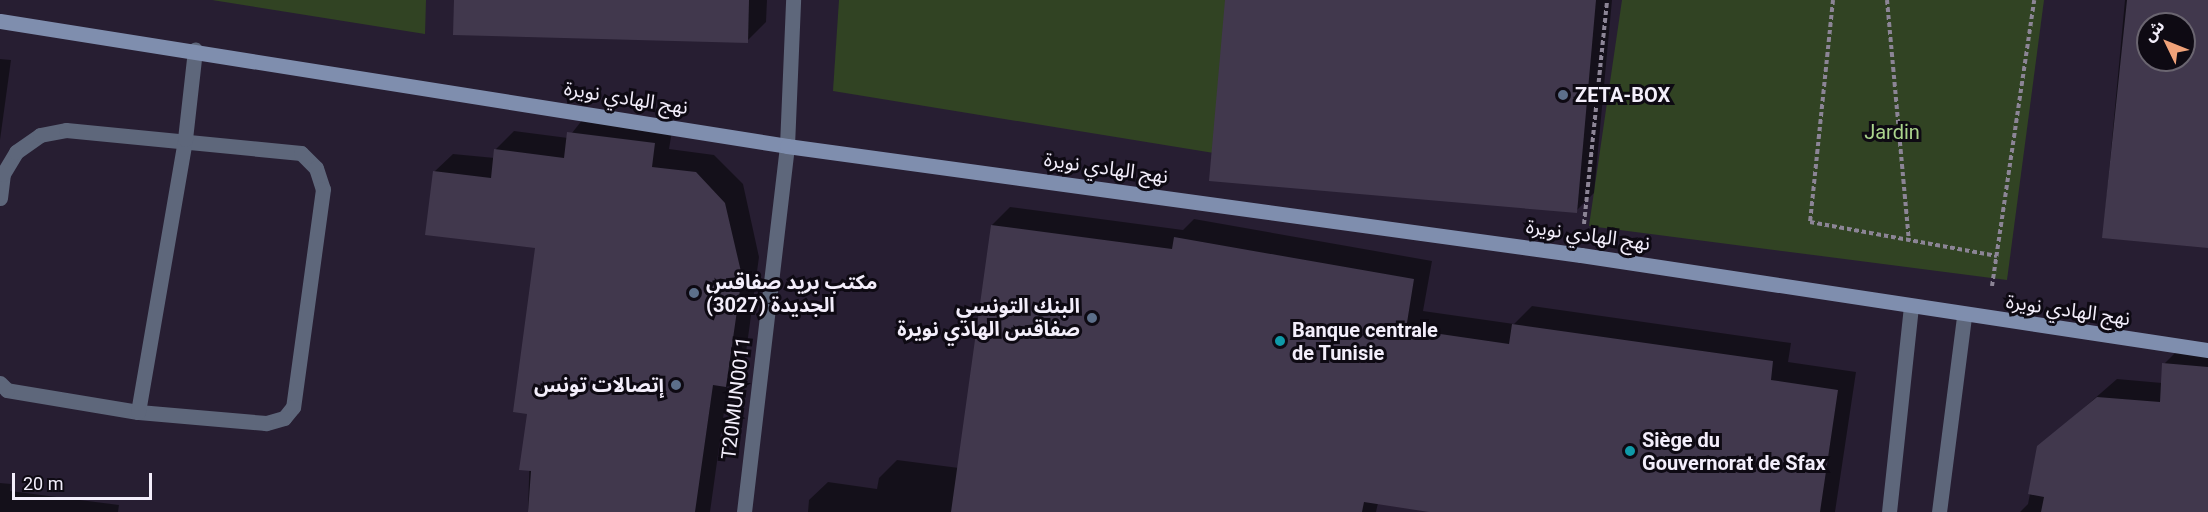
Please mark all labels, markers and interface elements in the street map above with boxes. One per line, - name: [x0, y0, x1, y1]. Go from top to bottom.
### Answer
- north arrow: [2136, 12, 2196, 72]
- text: ش: [2140, 16, 2168, 45]
- street label: نهج الهادي نويرة: [562, 76, 690, 120]
- place label: ZETA-BOX: [1575, 83, 1670, 107]
- marker: ZETA-BOX: [1556, 88, 1570, 102]
- park label: Jardin: [1864, 120, 1920, 144]
- street label: نهج الهادي نويرة: [1042, 147, 1170, 189]
- street label: نهج الهادي نويرة: [1524, 214, 1652, 256]
- place label: مكتب بريد صفاقس الجديدة (3027): [706, 270, 877, 317]
- marker: مكتب بريد صفاقس الجديدة (3027): [687, 286, 701, 300]
- street label: نهج الهادي نويرة: [2004, 289, 2132, 331]
- place label: البنك التونسي صفاقس الهادي نويرة: [897, 294, 1080, 341]
- marker: البنك التونسي صفاقس الهادي نويرة: [1085, 311, 1099, 325]
- place label: Banque centrale de Tunisie: [1292, 318, 1438, 365]
- marker: Banque centrale de Tunisie: [1273, 334, 1287, 348]
- street label: T20MUN0011: [717, 335, 755, 461]
- place label: إتصالات تونس: [534, 373, 664, 397]
- marker: إتصالات تونس: [669, 378, 683, 392]
- place label: Siège du Gouvernorat de Sfax: [1642, 428, 1826, 475]
- marker: Siège du Gouvernorat de Sfax: [1623, 444, 1637, 458]
- scale bar: [15, 461, 154, 499]
- text: 20 m: [23, 473, 63, 494]

